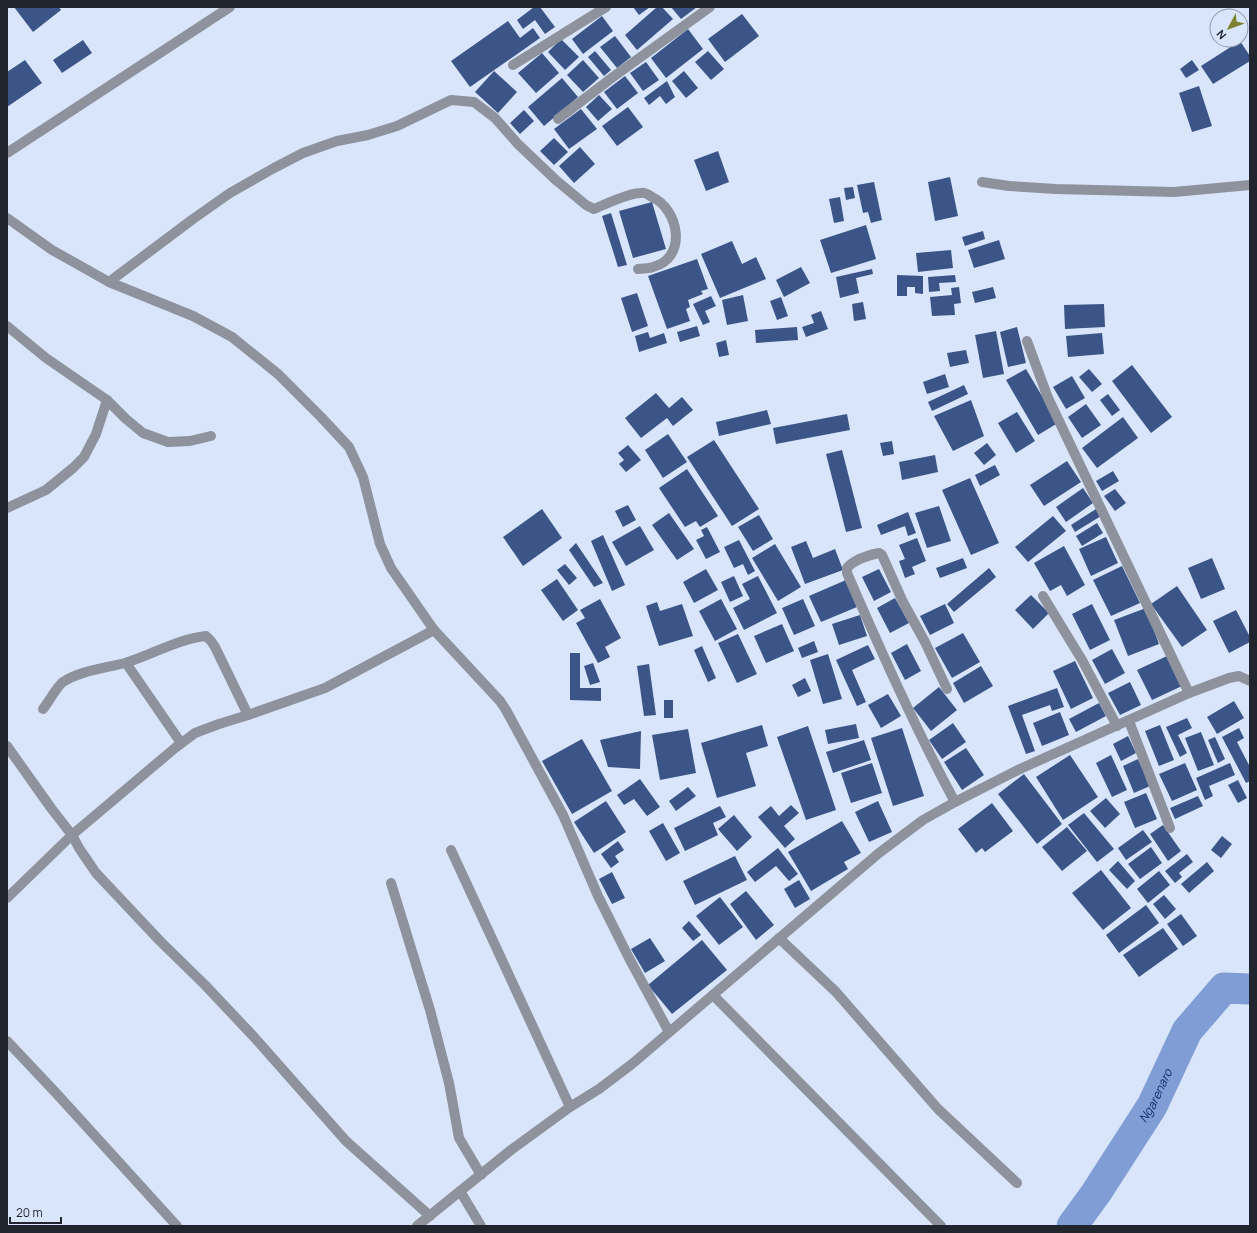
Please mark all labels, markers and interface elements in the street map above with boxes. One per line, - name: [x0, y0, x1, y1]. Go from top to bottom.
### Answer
- north arrow: [1209, 8, 1249, 48]
- text: N: [1213, 27, 1229, 43]
- water label: Ngarenaro: [1134, 1065, 1176, 1126]
- scale bar: [10, 1199, 61, 1225]
- text: 20 m: [16, 1204, 43, 1221]

